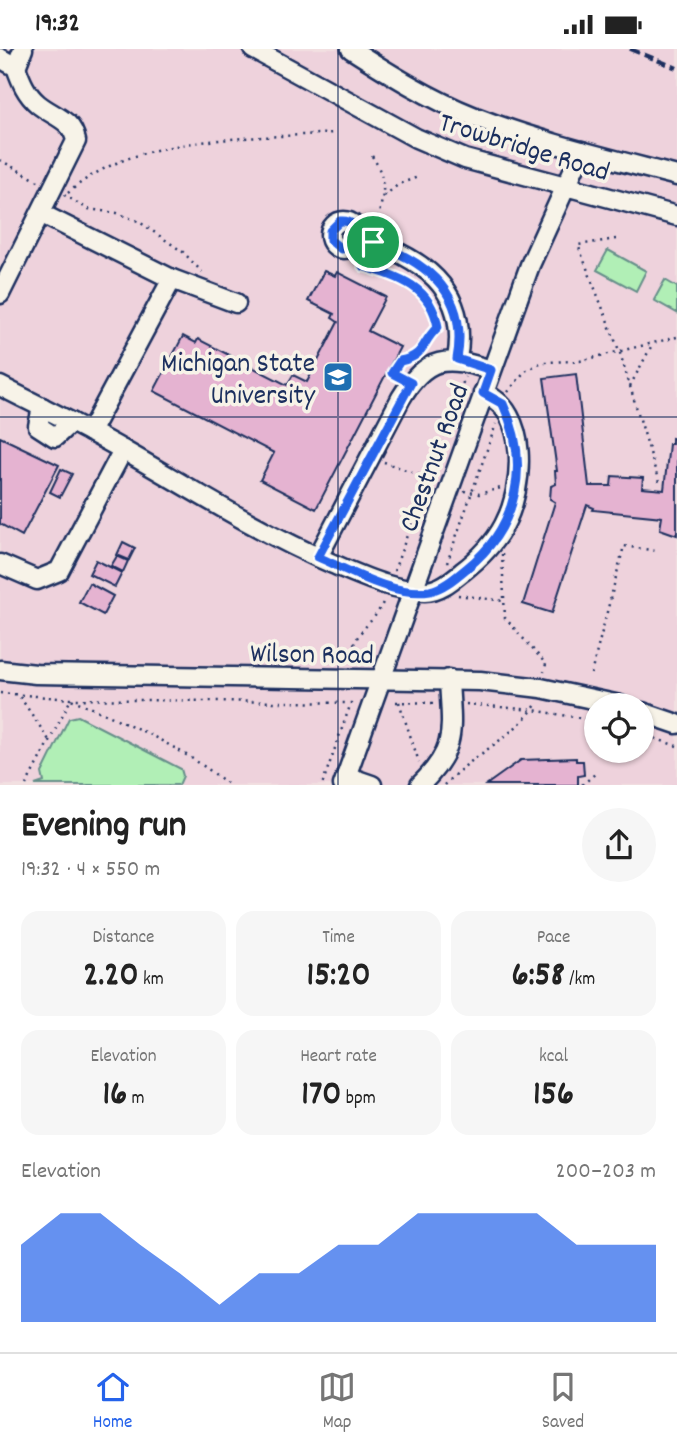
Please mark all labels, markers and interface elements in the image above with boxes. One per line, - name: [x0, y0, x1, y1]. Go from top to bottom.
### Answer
- text: 19:32: [35, 6, 80, 43]
- street label: Trowbridge Road: [433, 105, 614, 195]
- pin: [343, 212, 403, 272]
- icon: arrive: [354, 223, 392, 261]
- place label: Michigan State University: [161, 346, 316, 418]
- school or university icon: Michigan State University: [321, 360, 355, 394]
- street label: Chestnut Road: [391, 379, 482, 538]
- street label: Wilson Road: [250, 636, 374, 678]
- map controls: [584, 693, 654, 763]
- button: locate: [584, 693, 654, 763]
- text: Evening run: [21, 800, 186, 855]
- button: share: [582, 808, 656, 882]
- text: 19:32 · 4 × 550 m: [21, 854, 160, 887]
- text: Distance: [93, 925, 154, 952]
- text: Time: [322, 925, 355, 952]
- text: Pace: [537, 925, 570, 952]
- text: 2.20: [83, 952, 139, 1002]
- text: 15:20: [306, 952, 371, 1002]
- text: 6:58: [512, 952, 565, 1002]
- text: km: [139, 967, 164, 994]
- text: /km: [565, 967, 595, 994]
- text: Elevation: [90, 1044, 157, 1071]
- text: Heart rate: [300, 1044, 377, 1071]
- text: kcal: [539, 1044, 568, 1071]
- text: 16: [102, 1071, 127, 1121]
- text: 170: [301, 1071, 341, 1121]
- text: 156: [533, 1071, 574, 1121]
- text: m: [127, 1086, 145, 1113]
- text: bpm: [341, 1086, 376, 1113]
- text: Elevation: [21, 1156, 101, 1189]
- text: 200–203 m: [556, 1156, 656, 1189]
- tab: Home: [93, 1368, 132, 1437]
- tab: Map: [318, 1368, 356, 1437]
- tab: Saved: [542, 1368, 584, 1437]

